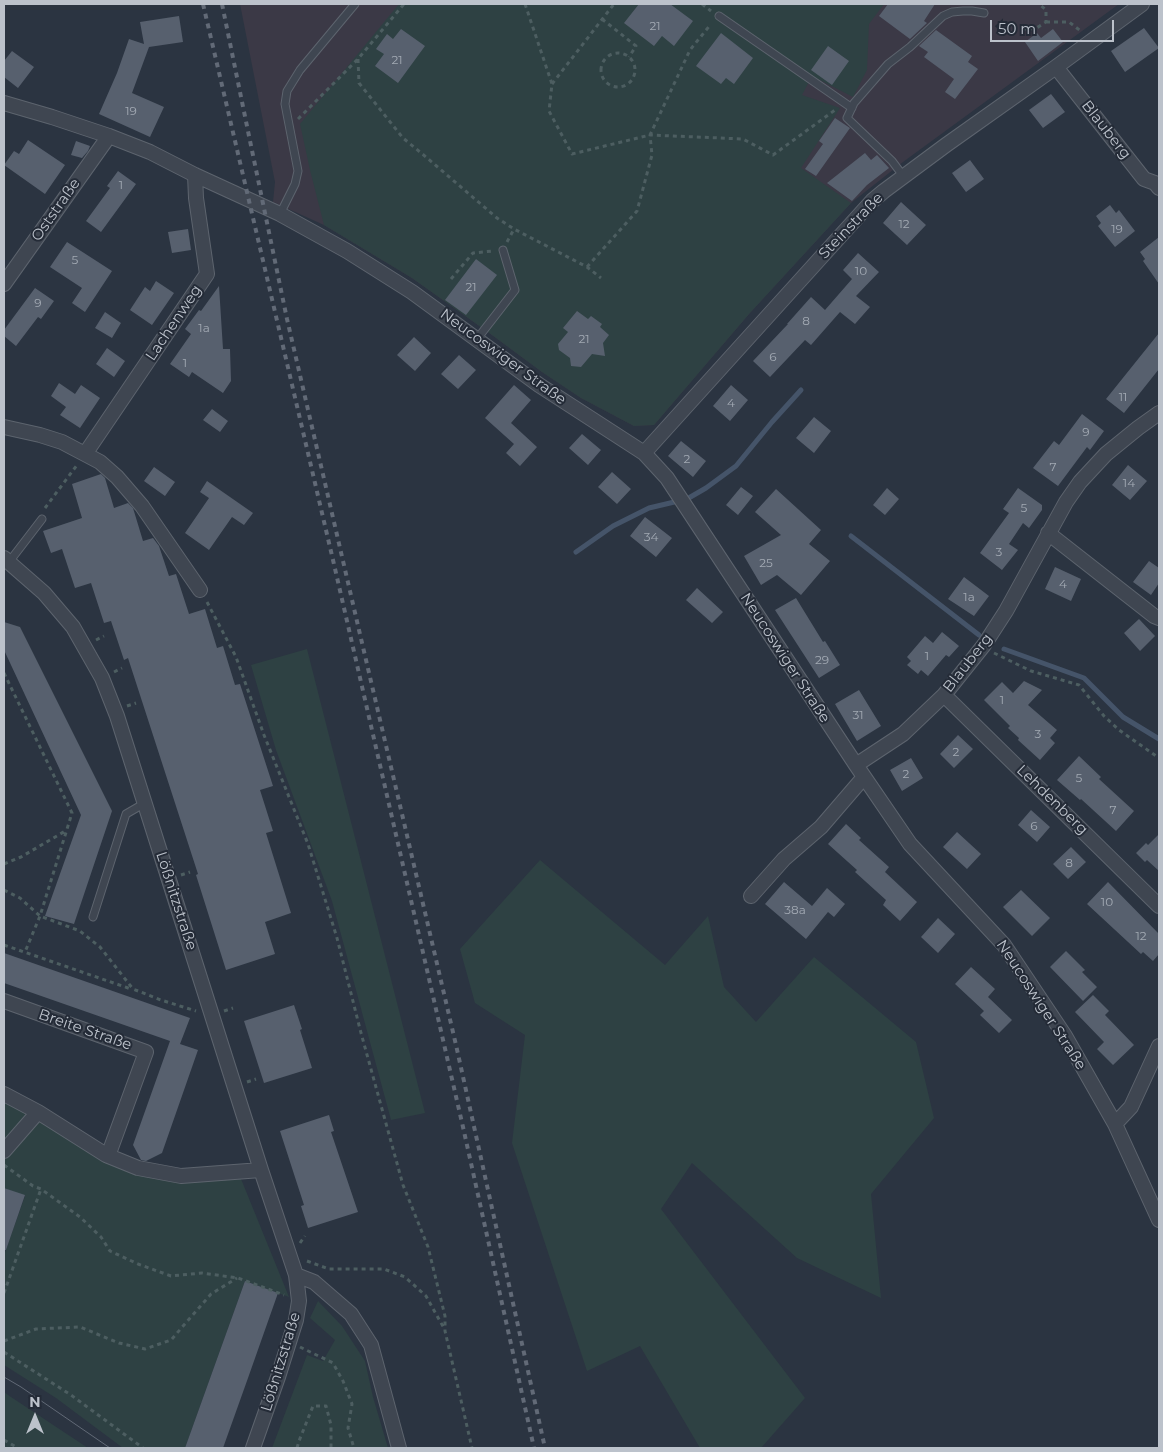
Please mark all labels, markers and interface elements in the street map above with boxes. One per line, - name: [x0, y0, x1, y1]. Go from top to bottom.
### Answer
- scale bar: [993, 10, 1117, 42]
- house number: 21: [649, 19, 661, 33]
- text: 50 m: [998, 19, 1036, 38]
- house number: 21: [391, 53, 403, 67]
- street label: Blauberg: [1077, 97, 1135, 163]
- house number: 19: [125, 104, 137, 118]
- street label: Oststraße: [28, 175, 84, 245]
- house number: 1: [119, 178, 123, 192]
- street label: Steinstraße: [815, 189, 887, 263]
- house number: 12: [898, 217, 910, 231]
- house number: 19: [1111, 222, 1123, 236]
- house number: 5: [72, 253, 78, 267]
- house number: 10: [855, 264, 867, 278]
- house number: 21: [465, 280, 477, 294]
- street label: Lachenweg: [142, 282, 206, 364]
- house number: 9: [34, 296, 42, 310]
- street label: Neucoswiger Straße: [436, 305, 570, 409]
- house number: 8: [802, 314, 810, 328]
- house number: 1a: [198, 321, 210, 335]
- house number: 21: [578, 332, 590, 346]
- house number: 6: [769, 350, 777, 364]
- house number: 1: [183, 356, 187, 370]
- house number: 11: [1119, 390, 1127, 404]
- house number: 4: [727, 396, 735, 410]
- house number: 9: [1082, 425, 1090, 439]
- house number: 2: [684, 452, 690, 466]
- house number: 7: [1049, 460, 1057, 474]
- house number: 14: [1123, 476, 1135, 490]
- house number: 5: [1021, 501, 1027, 515]
- house number: 34: [644, 530, 658, 544]
- house number: 3: [996, 545, 1002, 559]
- house number: 25: [759, 556, 773, 570]
- house number: 4: [1059, 577, 1067, 591]
- street label: Neucoswiger Straße: [736, 590, 834, 726]
- house number: 1a: [963, 590, 975, 604]
- street label: Blauberg: [939, 630, 997, 696]
- house number: 1: [925, 649, 929, 663]
- house number: 29: [815, 653, 829, 667]
- house number: 1: [1000, 693, 1004, 707]
- house number: 31: [852, 708, 864, 722]
- house number: 3: [1035, 727, 1041, 741]
- house number: 2: [953, 745, 959, 759]
- street label: Lehdenberg: [1012, 761, 1092, 839]
- house number: 2: [903, 767, 909, 781]
- house number: 5: [1076, 771, 1082, 785]
- house number: 7: [1109, 803, 1117, 817]
- house number: 6: [1030, 819, 1038, 833]
- street label: Lößnitzstraße: [152, 849, 200, 953]
- house number: 8: [1065, 856, 1073, 870]
- house number: 10: [1101, 895, 1113, 909]
- house number: 38a: [784, 903, 806, 917]
- house number: 12: [1135, 929, 1147, 943]
- street label: Neucoswiger Straße: [992, 937, 1090, 1073]
- street label: Breite Straße: [36, 1006, 134, 1054]
- street label: Lößnitzstraße: [257, 1310, 305, 1414]
- north arrow: [10, 1392, 60, 1442]
- text: N: [29, 1393, 41, 1411]

